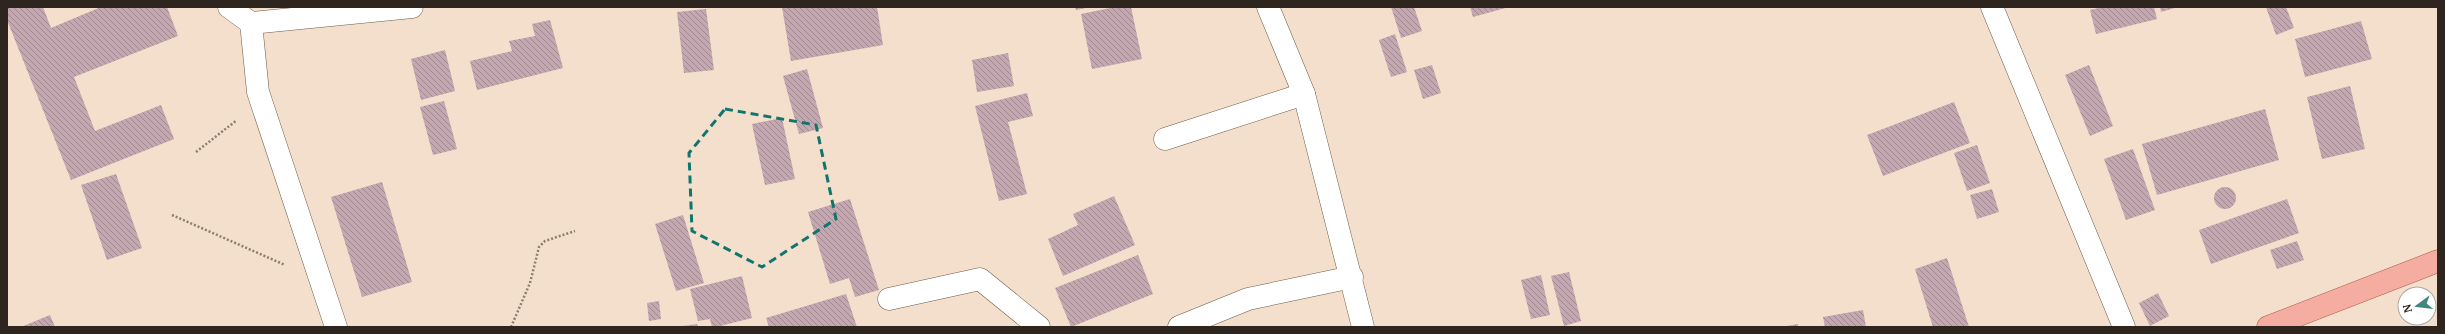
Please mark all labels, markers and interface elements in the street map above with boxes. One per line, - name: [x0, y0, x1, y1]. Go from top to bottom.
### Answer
- north arrow: [2397, 286, 2437, 326]
- text: N: [2399, 302, 2415, 314]

